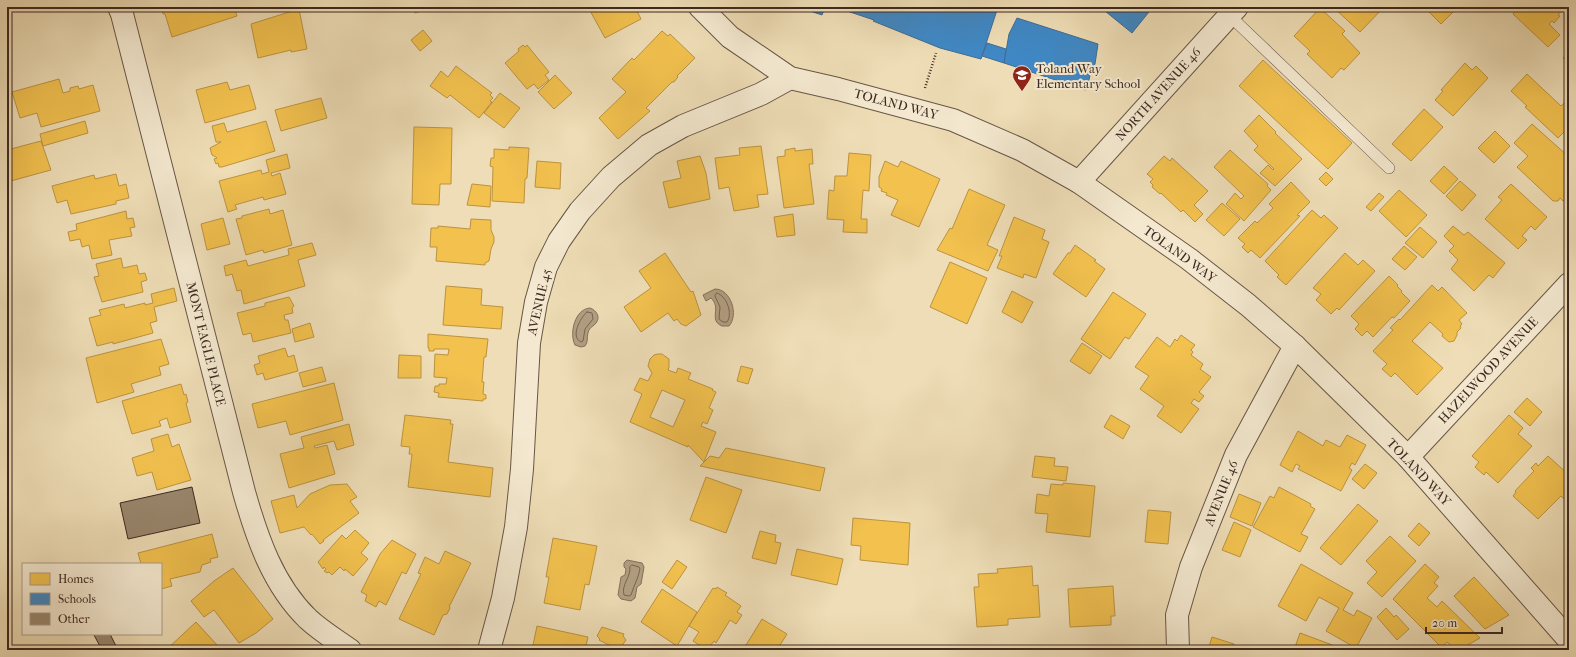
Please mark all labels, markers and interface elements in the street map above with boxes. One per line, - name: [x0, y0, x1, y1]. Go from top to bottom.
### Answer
- street label: NORTH AVENUE 46: [1112, 44, 1204, 144]
- place label: Toland Way Elementary School: [1036, 61, 1141, 91]
- school or university icon: Toland Way Elementary School: [1011, 64, 1033, 92]
- street label: TOLAND WAY: [852, 86, 941, 123]
- street label: TOLAND WAY: [1140, 222, 1220, 286]
- street label: AVENUE 45: [524, 267, 554, 338]
- street label: MONT EAGLE PLACE: [183, 280, 229, 408]
- street label: HAZELWOOD AVENUE: [1435, 314, 1541, 426]
- street label: TOLAND WAY: [1384, 435, 1455, 510]
- street label: AVENUE 46: [1201, 457, 1241, 529]
- legend: [22, 563, 162, 635]
- text: Homes: [58, 572, 94, 586]
- text: Schools: [58, 592, 97, 606]
- scale bar: [1426, 609, 1502, 635]
- text: Other: [58, 612, 90, 626]
- text: 20 m: [1432, 616, 1457, 630]

